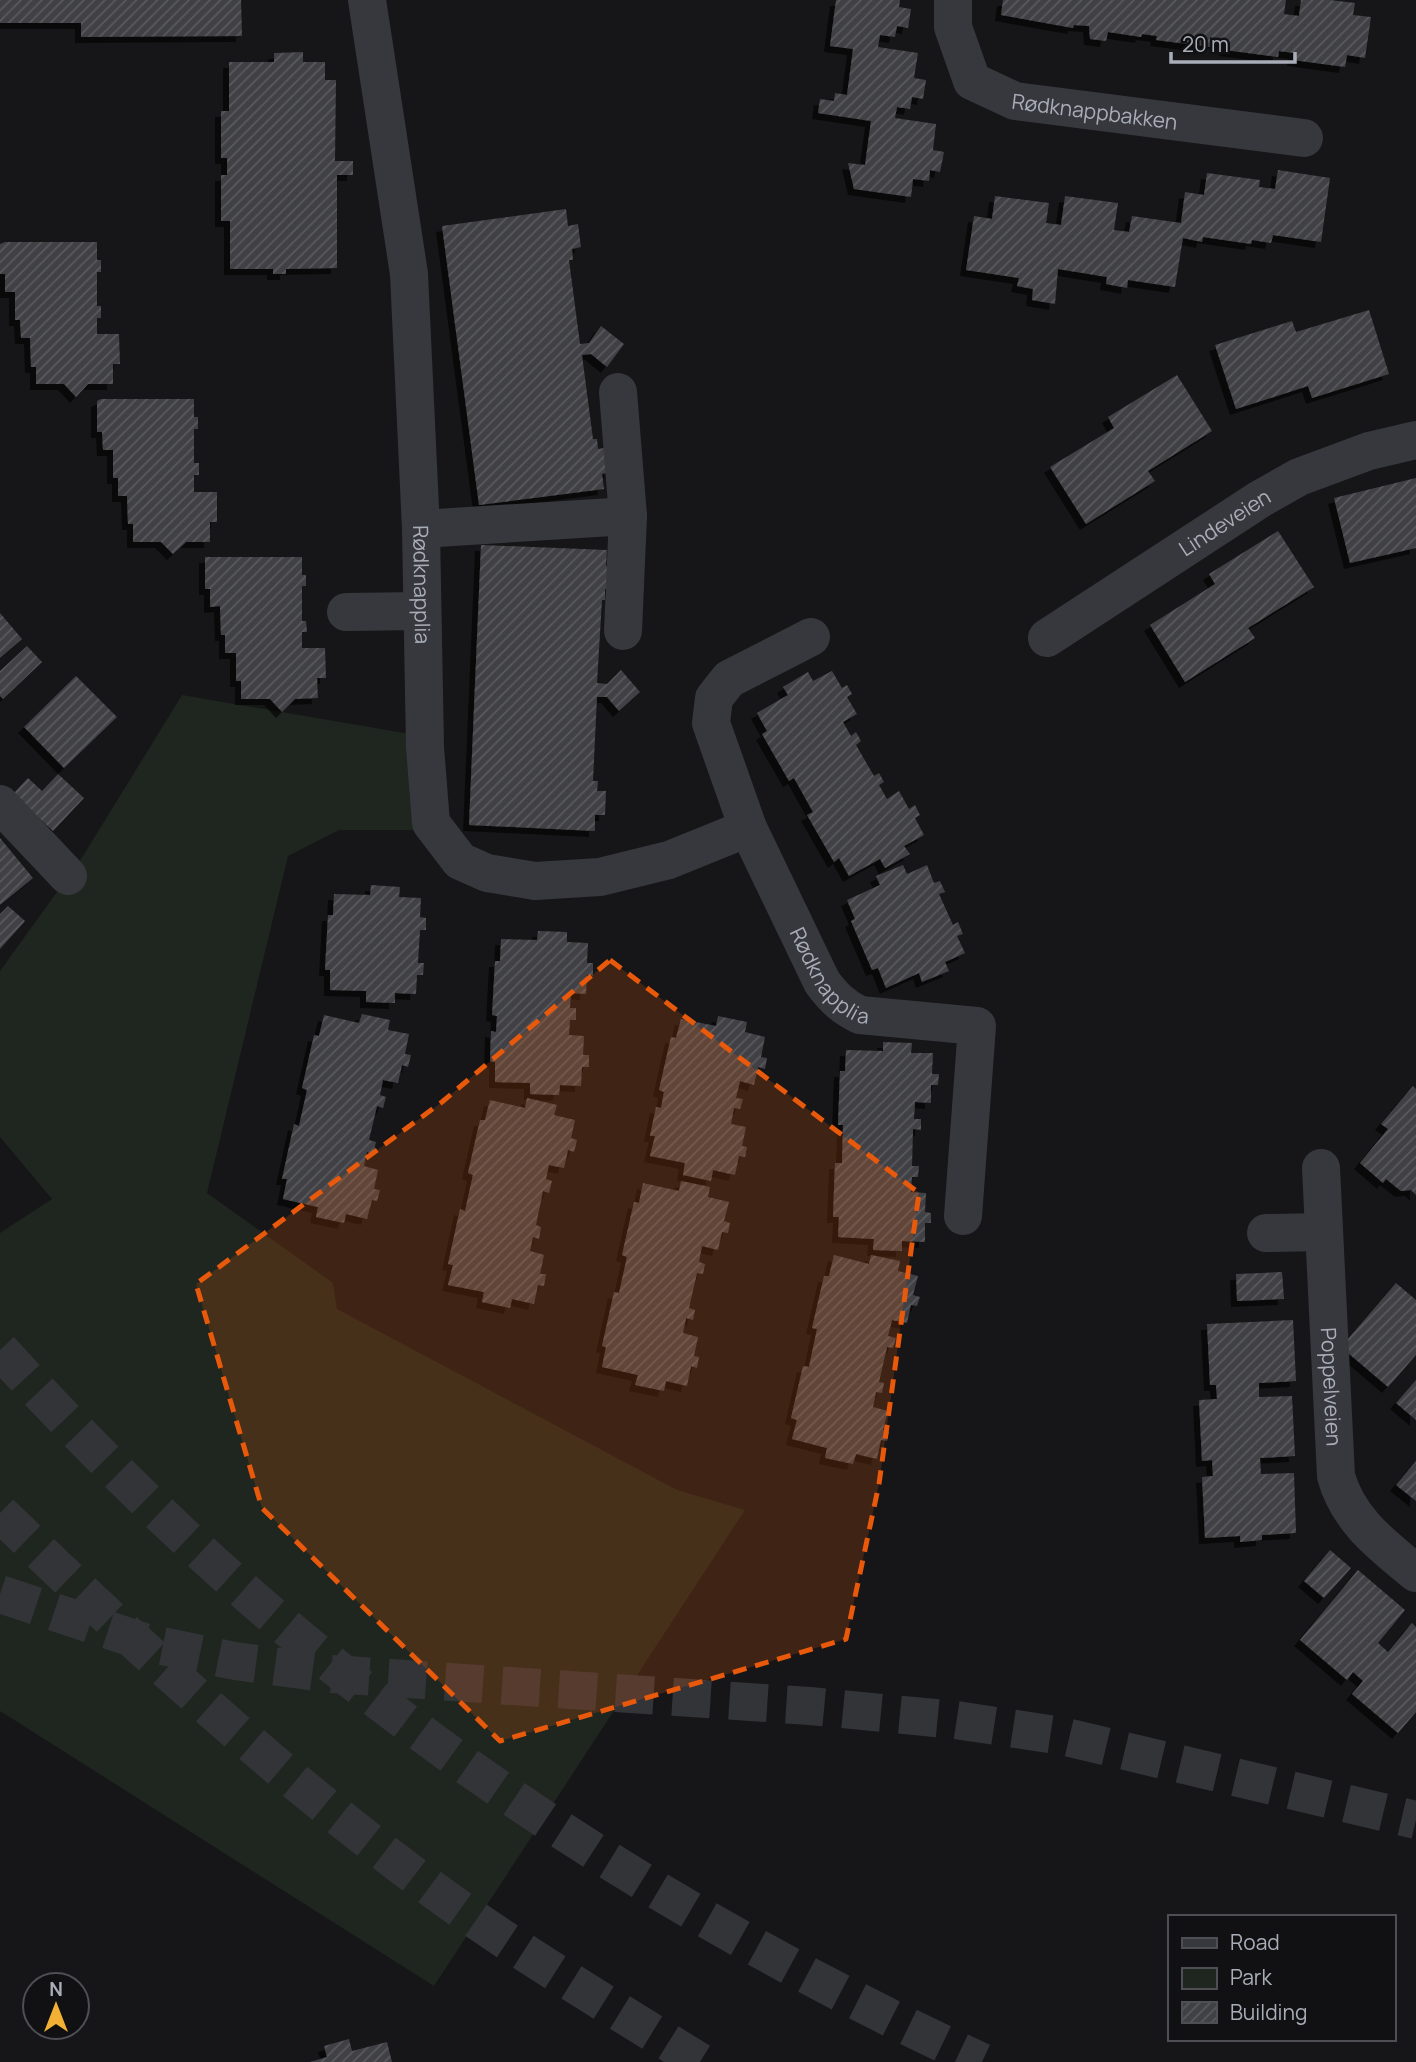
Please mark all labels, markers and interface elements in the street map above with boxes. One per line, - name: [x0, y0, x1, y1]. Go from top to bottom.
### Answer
- scale bar: [1171, 21, 1295, 65]
- text: 20 m: [1182, 30, 1229, 58]
- street label: Rødknappbakken: [1010, 87, 1179, 136]
- street label: Lindeveien: [1173, 482, 1275, 562]
- street label: Rødknapplia: [407, 525, 437, 644]
- street label: Rødknapplia: [784, 923, 870, 1030]
- street label: Poppelveien: [1315, 1327, 1349, 1447]
- legend: [1168, 1915, 1395, 2041]
- text: Road: [1230, 1928, 1280, 1956]
- text: Park: [1230, 1963, 1272, 1991]
- north arrow: [21, 1971, 91, 2041]
- text: N: [49, 1976, 63, 2002]
- text: Building: [1230, 1998, 1307, 2026]

